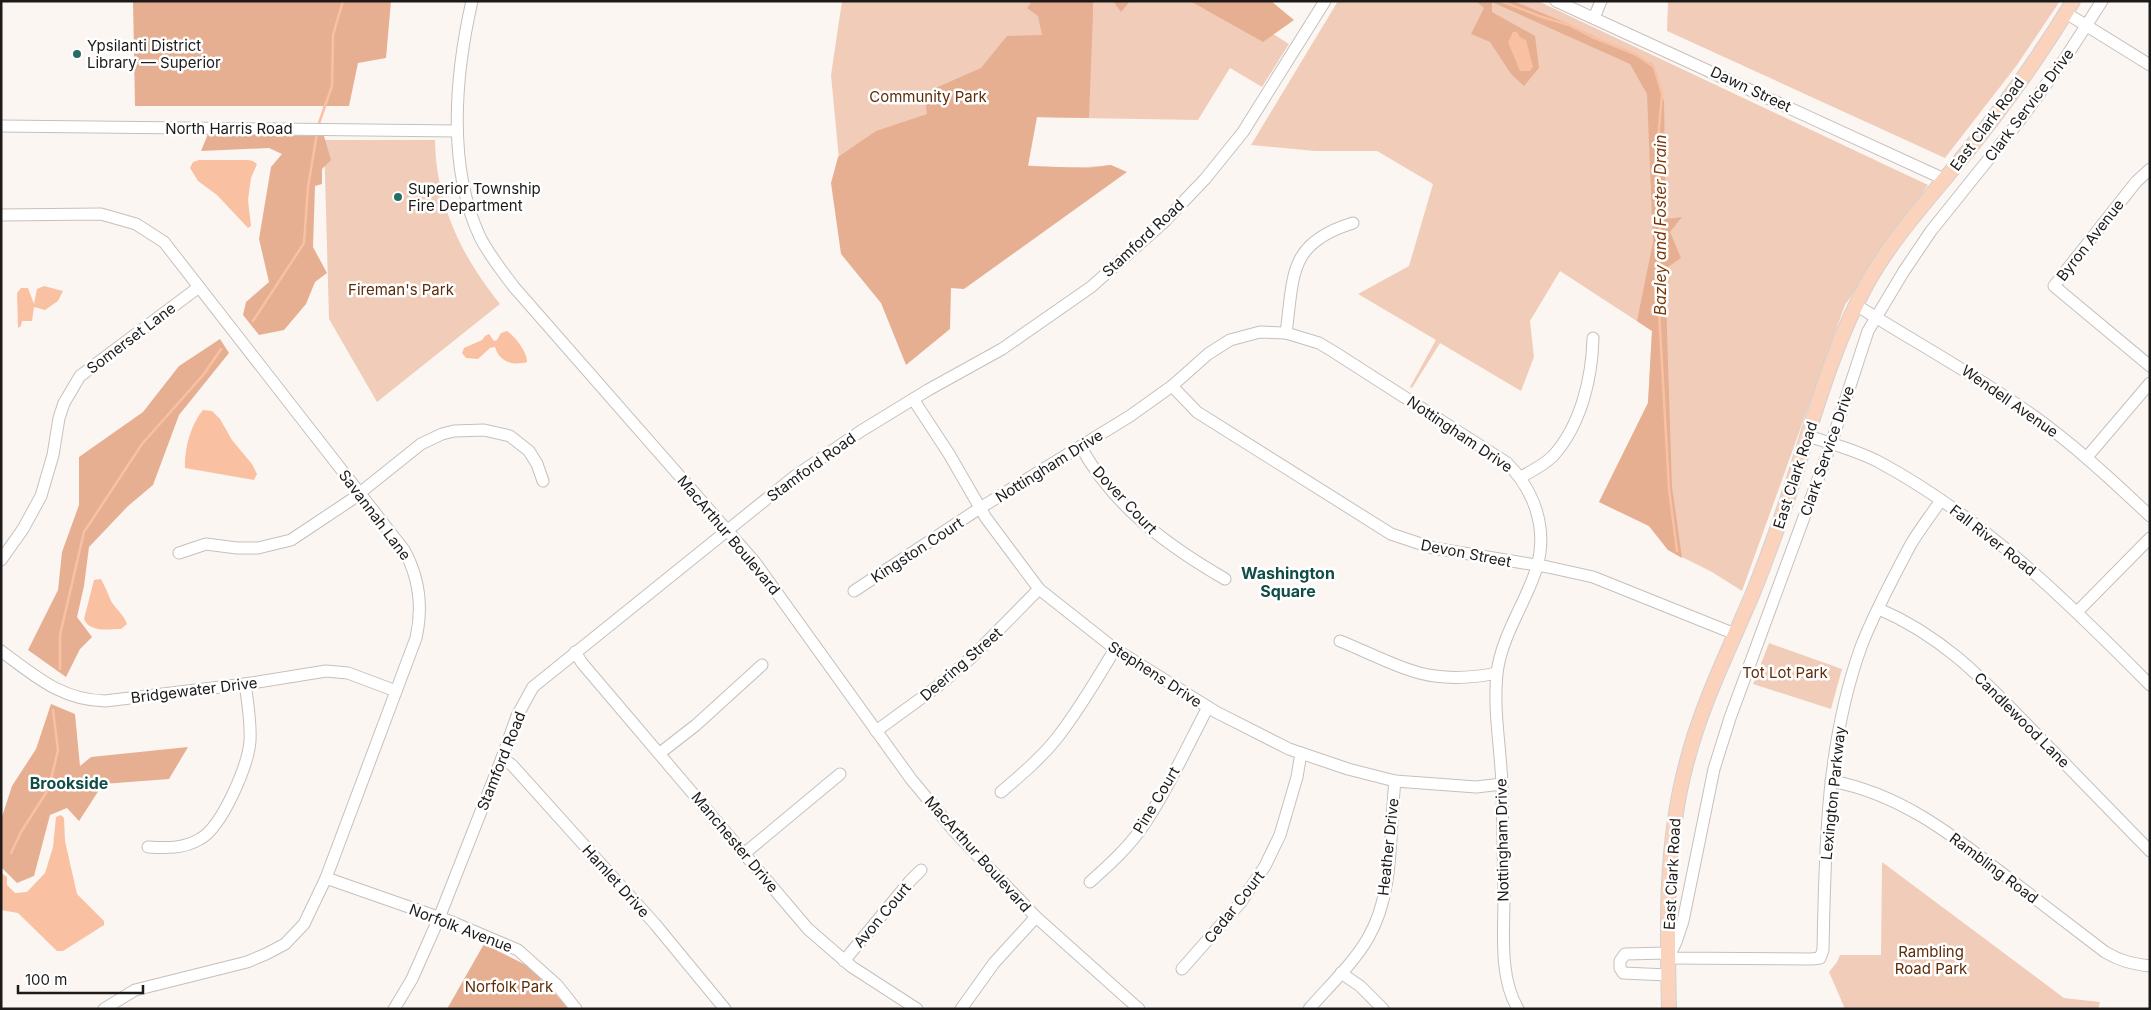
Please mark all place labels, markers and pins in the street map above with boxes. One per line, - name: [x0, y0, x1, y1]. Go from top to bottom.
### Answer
- place label: Ypsilanti District Library — Superior: [87, 36, 221, 72]
- marker: Ypsilanti District Library — Superior: [71, 48, 83, 60]
- place label: Superior Township Fire Department: [408, 179, 541, 215]
- marker: Superior Township Fire Department: [392, 191, 404, 203]

